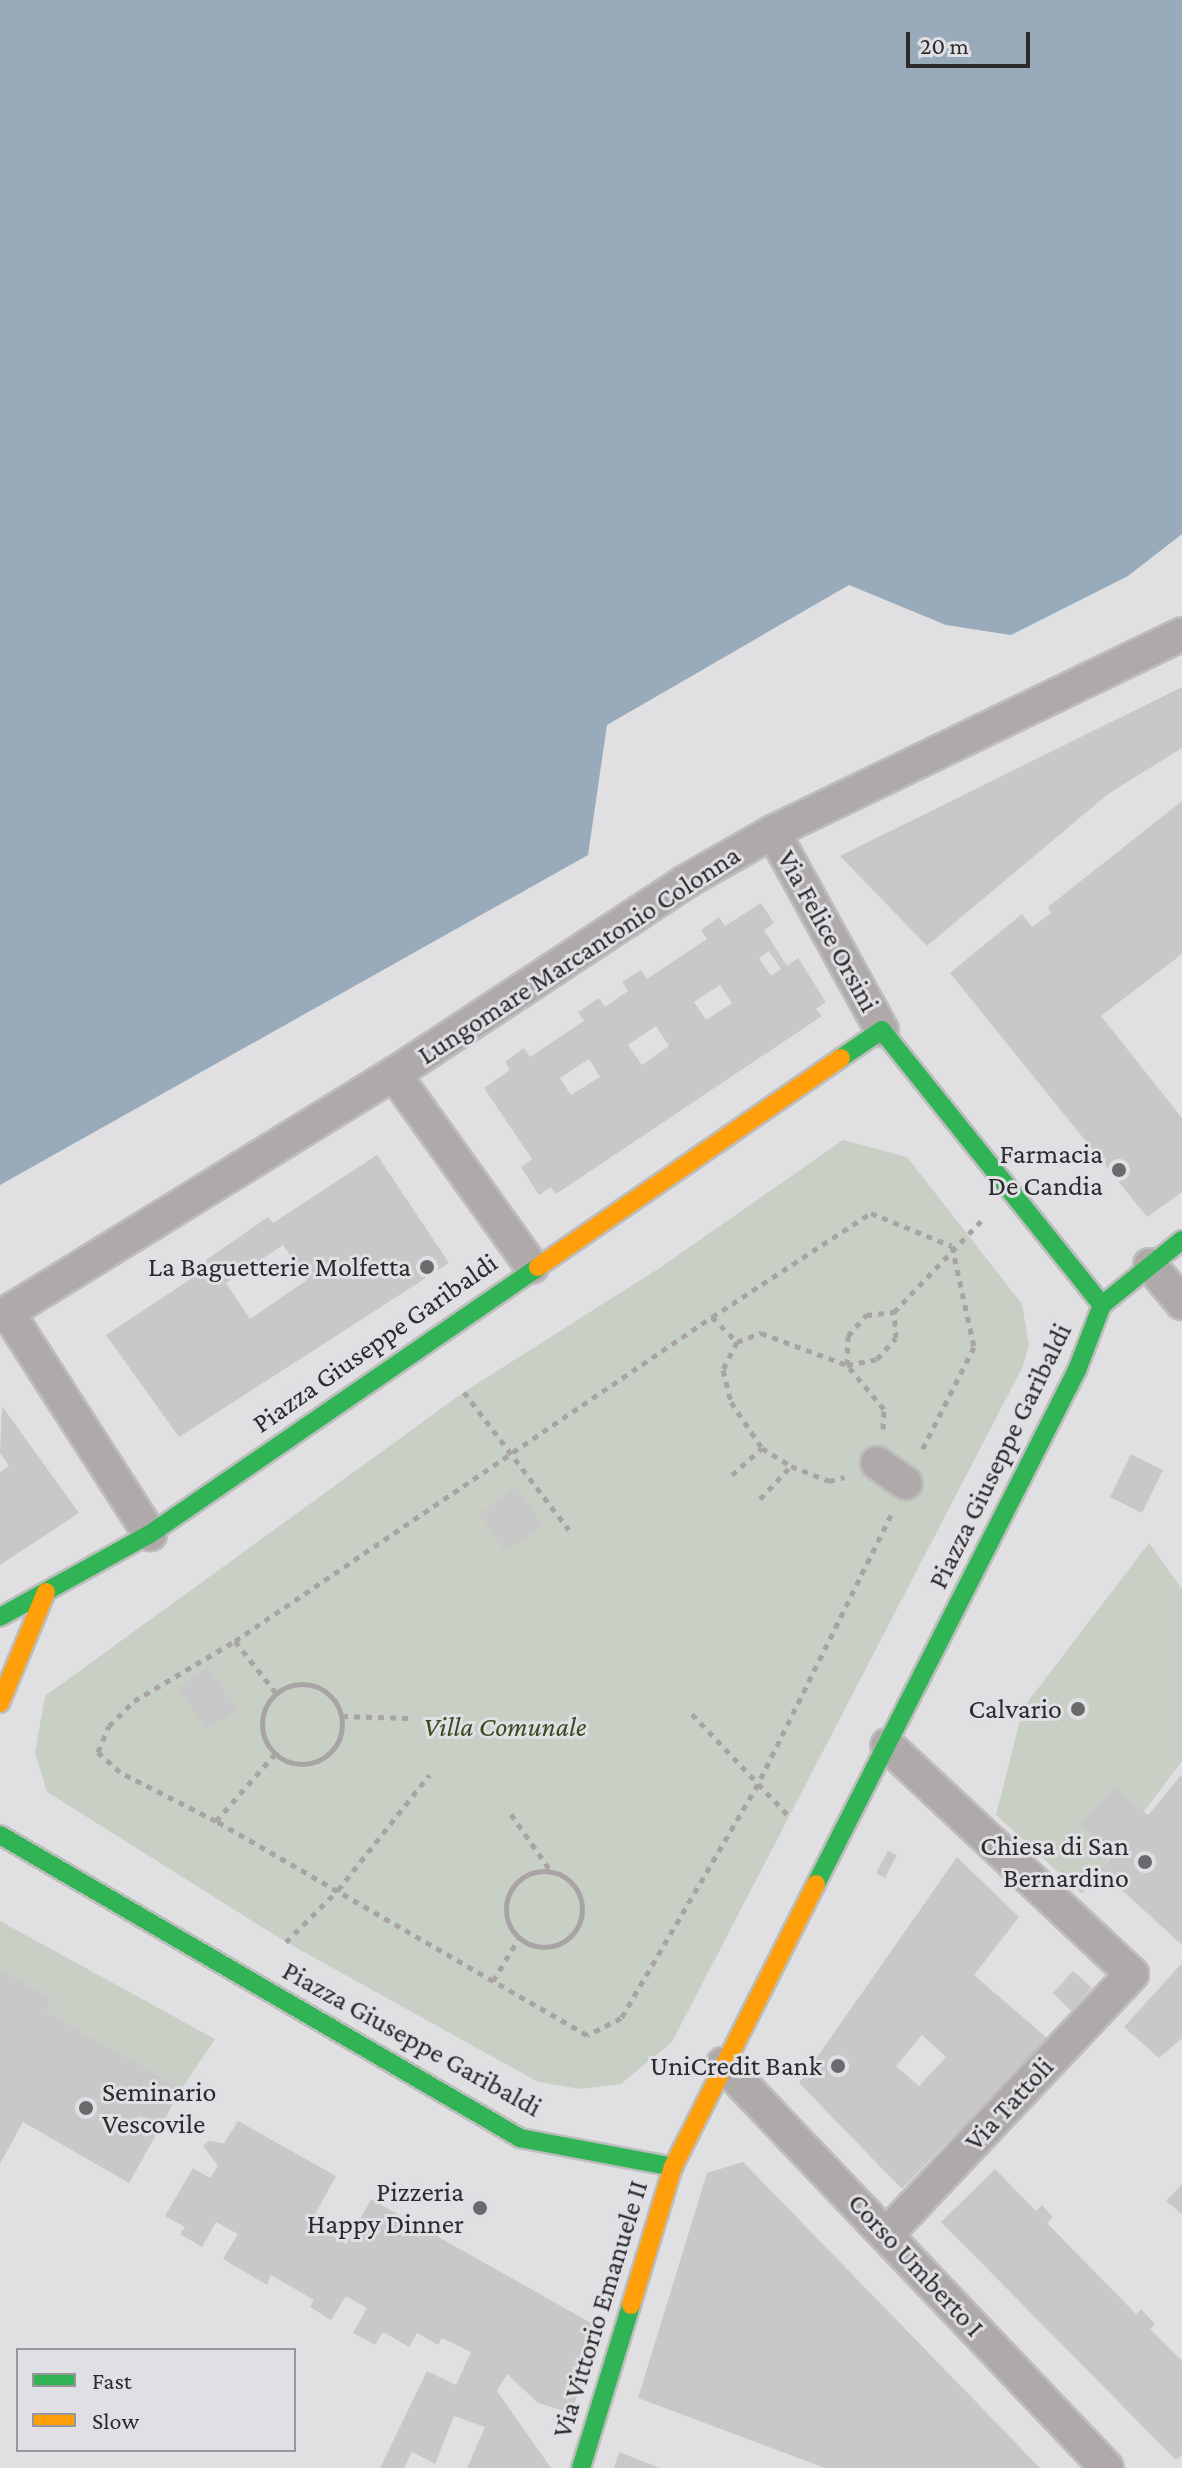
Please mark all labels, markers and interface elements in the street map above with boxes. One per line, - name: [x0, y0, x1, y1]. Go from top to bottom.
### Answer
- scale bar: [910, 16, 1034, 66]
- text: 20 m: [920, 32, 969, 59]
- street label: Lungomare Marcantonio Colonna: [412, 838, 746, 1072]
- street label: Via Felice Orsini: [770, 844, 886, 1018]
- place label: Farmacia De Candia: [987, 1137, 1103, 1203]
- marker: Farmacia De Candia: [1110, 1161, 1128, 1179]
- street label: Piazza Giuseppe Garibaldi: [246, 1246, 504, 1440]
- place label: La Baguetterie Molfetta: [148, 1250, 411, 1284]
- marker: La Baguetterie Molfetta: [418, 1258, 436, 1276]
- street label: Piazza Giuseppe Garibaldi: [921, 1318, 1079, 1594]
- place label: Calvario: [968, 1692, 1062, 1726]
- marker: Calvario: [1069, 1700, 1087, 1718]
- park label: Villa Comunale: [424, 1710, 586, 1744]
- place label: Chiesa di San Bernardino: [980, 1829, 1129, 1895]
- marker: Chiesa di San Bernardino: [1136, 1853, 1154, 1871]
- street label: Piazza Giuseppe Garibaldi: [277, 1954, 547, 2124]
- place label: UniCredit Bank: [650, 2049, 822, 2083]
- street label: Via Tattoli: [957, 2050, 1061, 2158]
- marker: UniCredit Bank: [829, 2057, 847, 2075]
- place label: Seminario Vescovile: [102, 2075, 216, 2141]
- marker: Seminario Vescovile: [77, 2099, 95, 2117]
- place label: Pizzeria Happy Dinner: [307, 2175, 464, 2241]
- street label: Via Vittorio Emanuele II: [545, 2176, 655, 2442]
- street label: Corso Umberto I: [841, 2186, 991, 2344]
- marker: Pizzeria Happy Dinner: [471, 2199, 489, 2217]
- legend: [16, 2348, 296, 2452]
- text: Fast: [92, 2367, 132, 2394]
- text: Slow: [92, 2407, 139, 2434]

